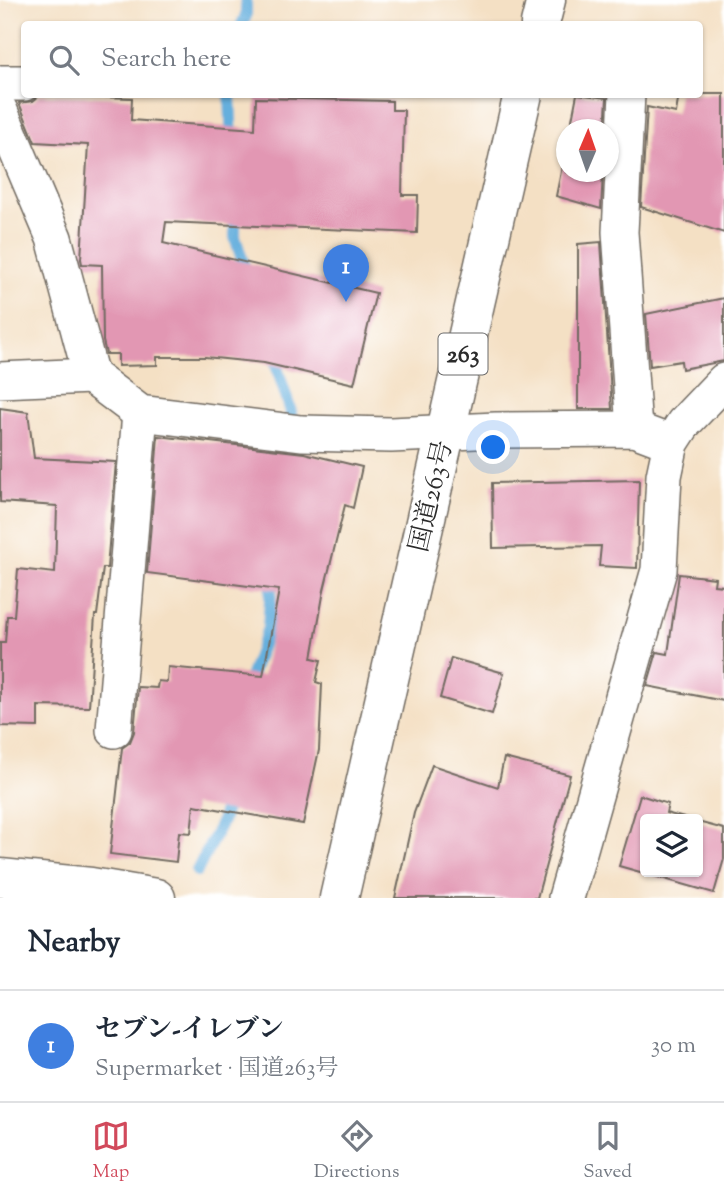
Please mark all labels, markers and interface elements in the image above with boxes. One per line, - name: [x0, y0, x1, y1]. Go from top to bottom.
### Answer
- search box: [21, 21, 703, 98]
- icon: search: [45, 41, 83, 79]
- text: Search here: [101, 41, 231, 78]
- north arrow: [556, 119, 619, 182]
- pin: 1: [323, 244, 369, 302]
- road number: 263: [438, 334, 488, 374]
- your location: [476, 430, 510, 464]
- street label: 国道263号: [402, 437, 463, 556]
- map controls: [640, 814, 703, 877]
- button: layers: [640, 814, 703, 877]
- text: Nearby: [28, 922, 120, 965]
- text: セブン-イレブン: [95, 1012, 284, 1049]
- text: 1: [47, 1030, 55, 1063]
- text: 30 m: [651, 1030, 696, 1063]
- text: Supermarket · 国道263号: [95, 1053, 339, 1086]
- tab: Map: [92, 1117, 130, 1186]
- tab: Directions: [314, 1117, 399, 1186]
- tab: Saved: [583, 1117, 632, 1186]

